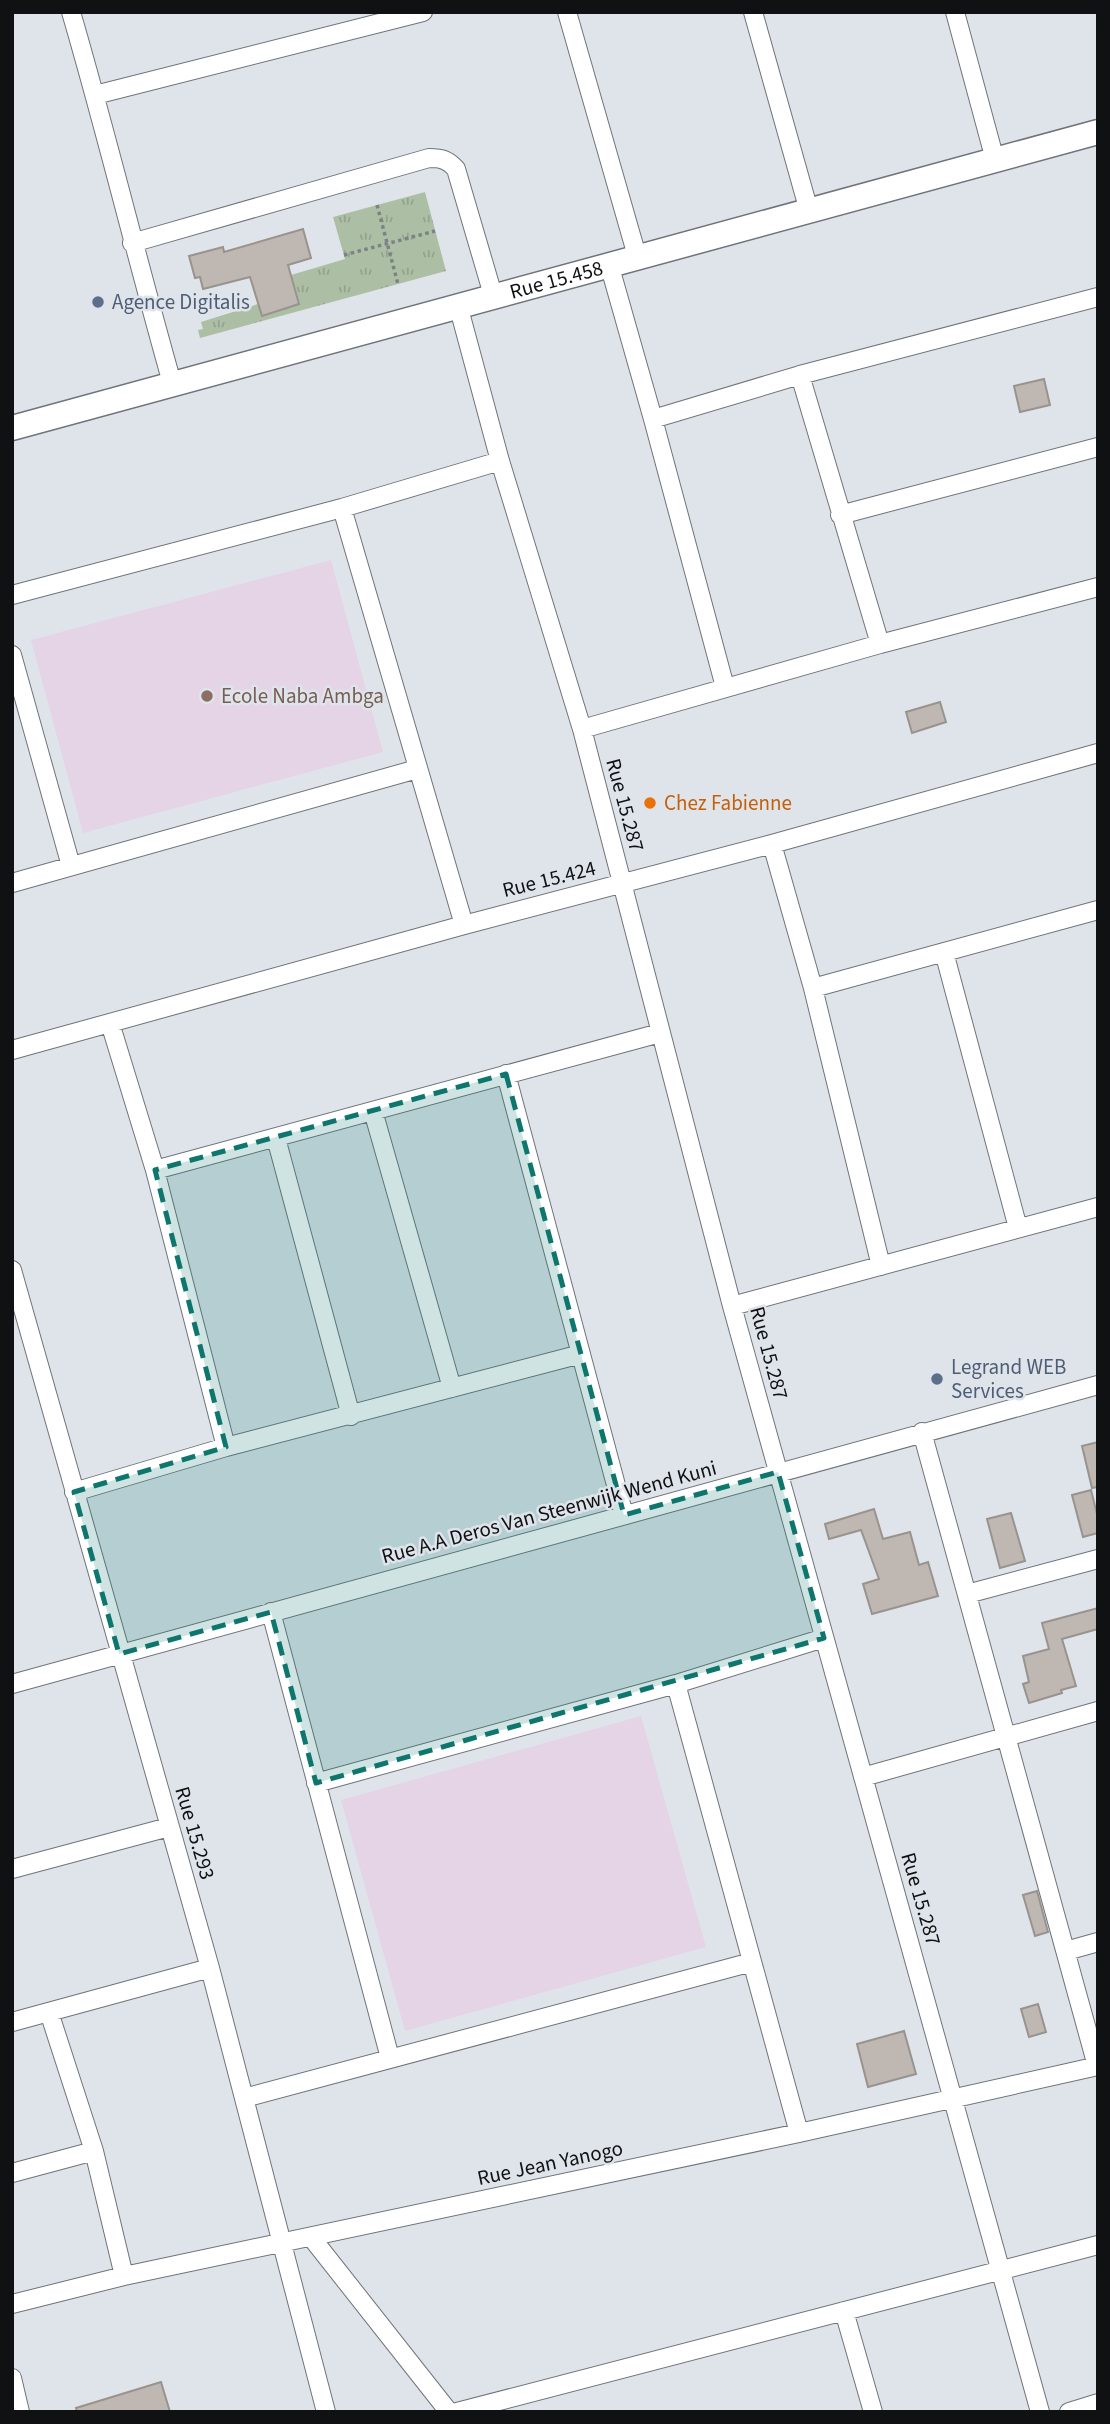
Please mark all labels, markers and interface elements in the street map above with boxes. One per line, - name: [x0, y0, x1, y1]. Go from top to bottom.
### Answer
- street label: Rue 15.458: [506, 253, 606, 307]
- place label: Agence Digitalis: [112, 287, 250, 317]
- marker: Agence Digitalis: [90, 294, 106, 310]
- place label: Ecole Naba Ambga: [221, 681, 384, 711]
- marker: Ecole Naba Ambga: [199, 688, 215, 704]
- street label: Rue 15.287: [598, 755, 652, 855]
- place label: Chez Fabienne: [664, 788, 792, 818]
- marker: Chez Fabienne: [642, 795, 658, 811]
- street label: Rue 15.424: [499, 853, 599, 905]
- street label: Rue 15.287: [742, 1303, 796, 1403]
- place label: Legrand WEB Services: [951, 1352, 1066, 1406]
- marker: Legrand WEB Services: [929, 1371, 945, 1387]
- street label: Rue A.A Deros Van Steenwijk Wend Kuni: [378, 1453, 720, 1571]
- street label: Rue 15.293: [167, 1783, 223, 1883]
- street label: Rue 15.287: [893, 1849, 949, 1949]
- street label: Rue Jean Yanogo: [474, 2133, 626, 2193]

